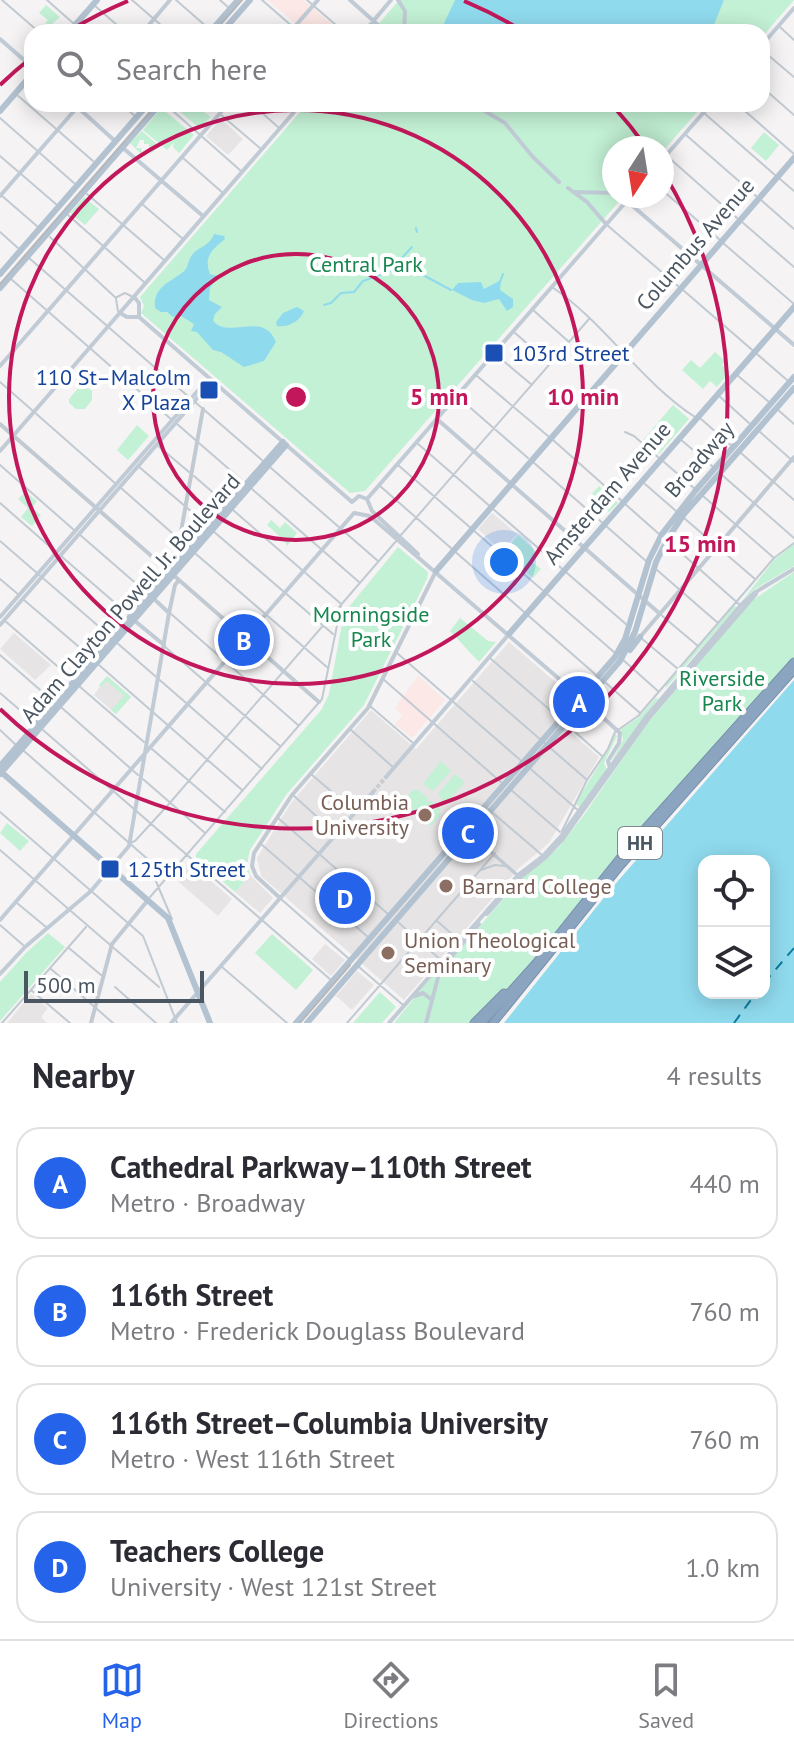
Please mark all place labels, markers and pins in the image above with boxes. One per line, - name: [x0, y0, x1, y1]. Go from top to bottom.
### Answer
- place label: 103rd Street: [512, 339, 630, 367]
- marker: 103rd Street: [483, 342, 505, 364]
- place label: 110 St–Malcolm X Plaza: [36, 363, 191, 416]
- marker: 110 St–Malcolm X Plaza: [198, 379, 220, 401]
- centre of rings: [282, 383, 310, 411]
- pin: B: [218, 610, 270, 670]
- pin: A: [553, 672, 605, 732]
- place label: Columbia University: [315, 788, 410, 841]
- pin: C: [442, 803, 494, 863]
- marker: Columbia University: [416, 806, 434, 824]
- place label: 125th Street: [128, 855, 246, 883]
- marker: 125th Street: [99, 858, 121, 880]
- pin: D: [319, 868, 371, 928]
- place label: Barnard College: [462, 872, 612, 900]
- marker: Barnard College: [437, 877, 455, 895]
- place label: Union Theological Seminary: [404, 926, 576, 979]
- marker: Union Theological Seminary: [379, 944, 397, 962]

